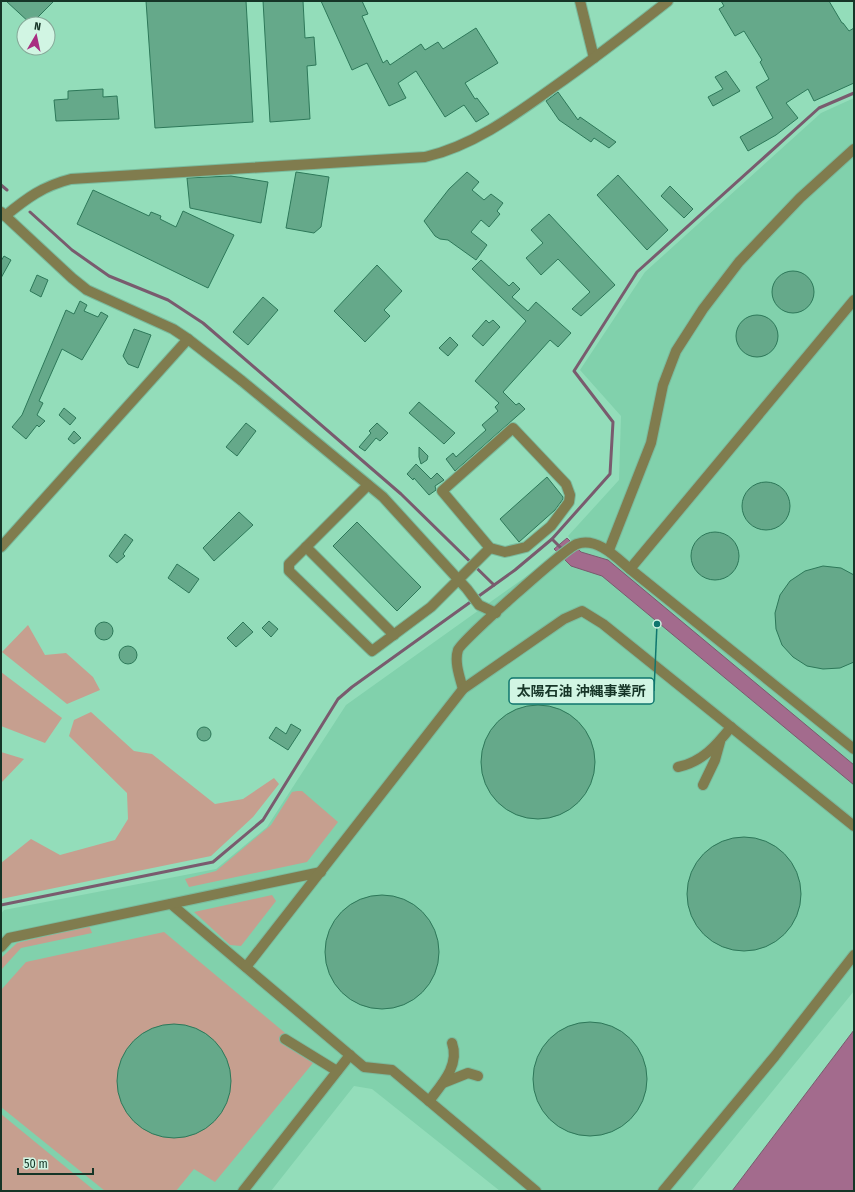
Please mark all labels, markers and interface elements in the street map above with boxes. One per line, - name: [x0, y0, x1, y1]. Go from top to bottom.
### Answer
- north arrow: [16, 16, 56, 56]
- text: N: [33, 20, 42, 34]
- callout: 太陽石油 沖縄事業所: [509, 678, 654, 704]
- text: 太陽石油 沖縄事業所: [517, 683, 645, 700]
- scale bar: [18, 1150, 93, 1176]
- text: 50 m: [24, 1157, 48, 1171]

